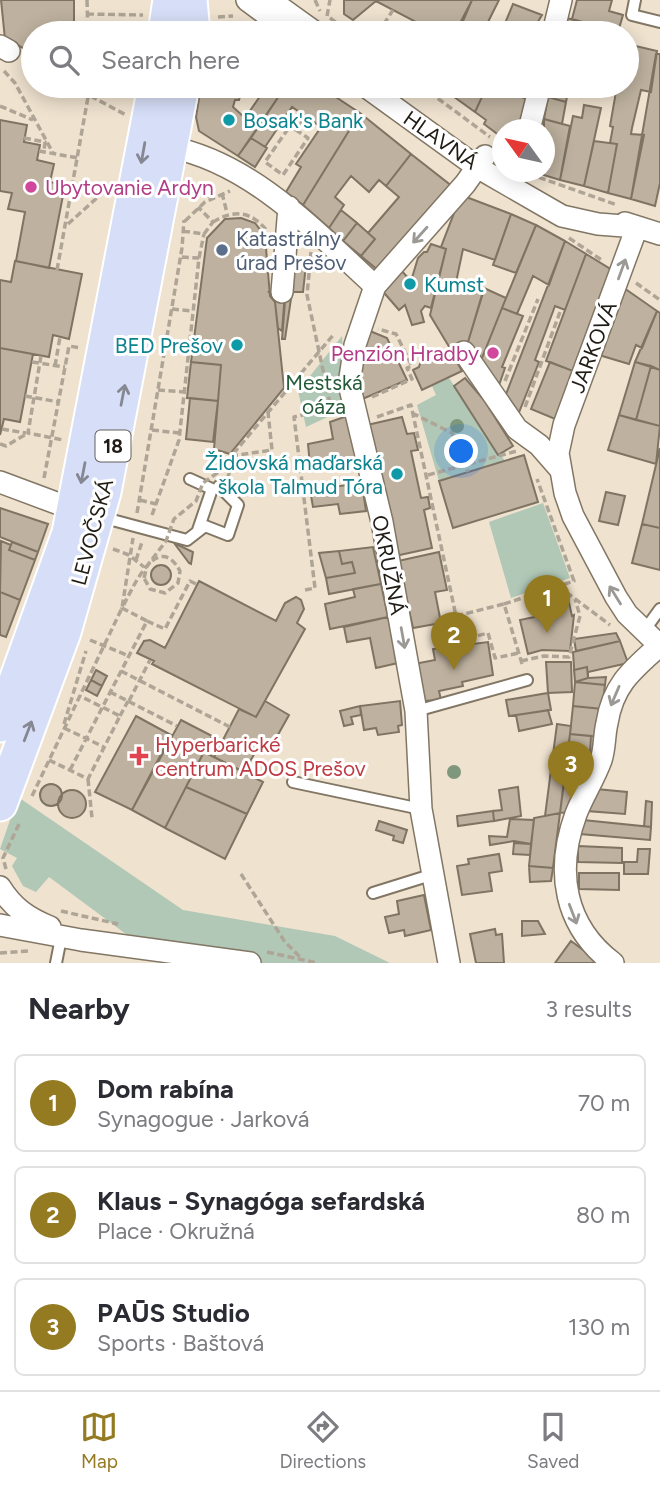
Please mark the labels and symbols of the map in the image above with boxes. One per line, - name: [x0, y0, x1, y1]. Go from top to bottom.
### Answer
- street label: HLAVNÁ: [399, 105, 483, 175]
- place label: Bosak's Bank: [243, 108, 364, 133]
- marker: Bosak's Bank: [221, 112, 237, 128]
- north arrow: [492, 119, 555, 182]
- one-way arrow: [135, 141, 149, 164]
- place label: Ubytovanie Ardyn: [45, 175, 214, 200]
- marker: Ubytovanie Ardyn: [23, 179, 39, 195]
- place label: Katastrálny úrad Prešov: [236, 226, 346, 275]
- one-way arrow: [412, 226, 428, 244]
- marker: Katastrálny úrad Prešov: [214, 242, 230, 258]
- one-way arrow: [617, 258, 629, 280]
- place label: Kumst: [424, 272, 484, 297]
- marker: Kumst: [402, 276, 418, 292]
- street label: JARKOVÁ: [564, 298, 622, 396]
- place label: BED Prešov: [115, 333, 223, 358]
- marker: BED Prešov: [229, 337, 245, 353]
- place label: Penzión Hradby: [331, 341, 479, 366]
- marker: Penzión Hradby: [485, 345, 501, 361]
- park label: Mestská oáza: [285, 370, 363, 419]
- one-way arrow: [116, 384, 130, 407]
- road number: 18: [96, 430, 130, 462]
- your location: [444, 434, 478, 468]
- place label: Židovská maďarská škola Talmud Tóra: [205, 450, 383, 499]
- one-way arrow: [75, 461, 89, 484]
- marker: Židovská maďarská škola Talmud Tóra: [389, 466, 405, 482]
- street label: LEVOČSKÁ: [66, 476, 118, 588]
- street label: OKRUŽNÁ: [367, 513, 411, 617]
- pin: 1: [524, 575, 570, 633]
- one-way arrow: [608, 586, 622, 606]
- pin: 2: [431, 612, 477, 670]
- one-way arrow: [396, 626, 410, 649]
- one-way arrow: [608, 685, 621, 706]
- one-way arrow: [23, 721, 36, 743]
- place label: Hyperbarické centrum ADOS Prešov: [155, 732, 366, 781]
- pin: 3: [548, 741, 594, 799]
- marker: Hyperbarické centrum ADOS Prešov: [129, 746, 149, 766]
- one-way arrow: [568, 903, 581, 925]

